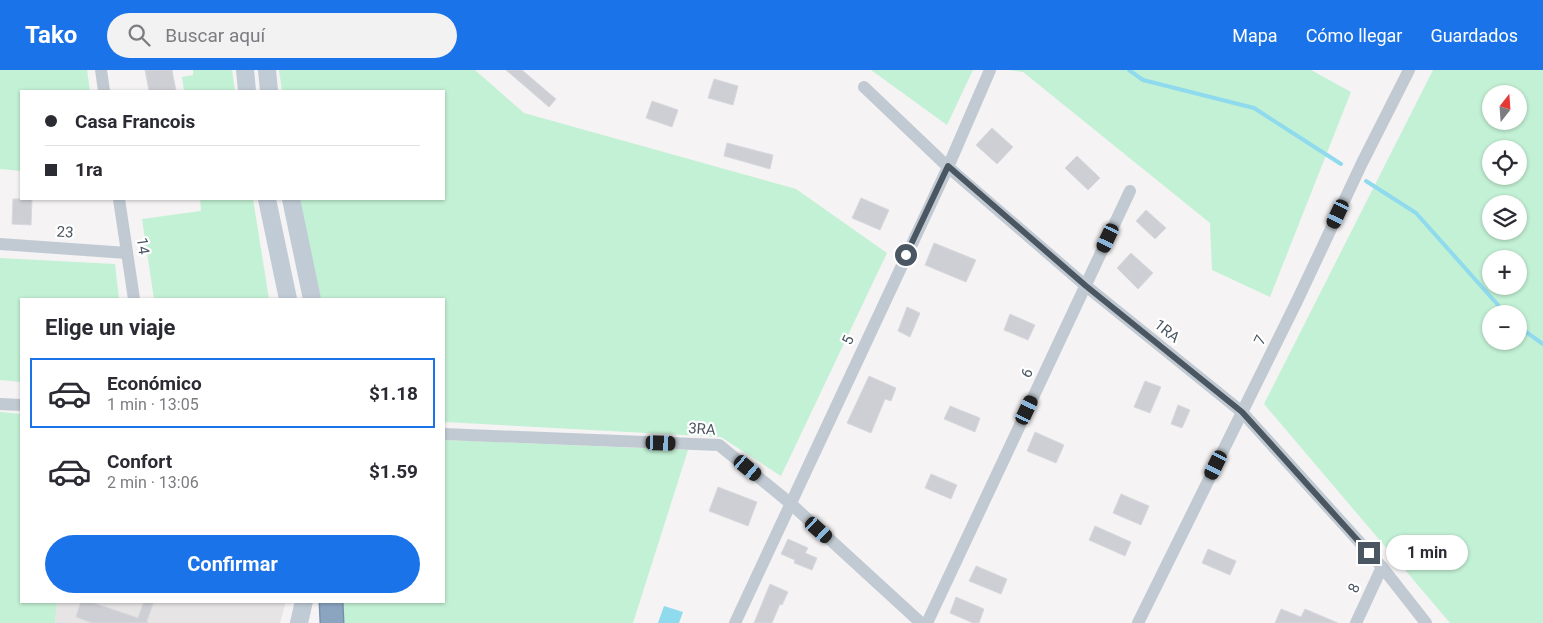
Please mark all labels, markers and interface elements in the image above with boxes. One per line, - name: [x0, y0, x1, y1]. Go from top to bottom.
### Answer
- search box: [107, 13, 457, 58]
- text: Tako: [25, 21, 77, 49]
- icon: search: [125, 21, 153, 49]
- text: Buscar aquí: [165, 24, 265, 47]
- text: Mapa: [1232, 25, 1278, 46]
- text: Cómo llegar: [1306, 25, 1402, 46]
- text: Guardados: [1430, 25, 1518, 46]
- north arrow: [1482, 85, 1528, 130]
- map controls: [1482, 85, 1527, 350]
- text: Casa Francois: [75, 110, 195, 133]
- button: locate: [1482, 140, 1527, 185]
- text: 1ra: [75, 158, 103, 181]
- button: layers: [1482, 195, 1527, 240]
- car: [1324, 197, 1351, 231]
- car: [1094, 221, 1121, 255]
- street label: 23: [56, 222, 74, 242]
- street label: 14: [133, 236, 153, 256]
- route start: [895, 244, 917, 266]
- button: +: [1482, 250, 1527, 295]
- button: −: [1482, 305, 1527, 350]
- text: Elige un viaje: [45, 315, 175, 340]
- street label: 1RA: [1151, 315, 1183, 347]
- street label: 5: [838, 332, 858, 348]
- street label: 7: [1250, 332, 1270, 348]
- street label: 6: [1017, 365, 1037, 381]
- icon: car: [47, 371, 92, 416]
- text: Económico: [107, 372, 202, 395]
- text: $1.18: [369, 382, 418, 405]
- car: [1013, 393, 1040, 427]
- text: 1 min · 13:05: [107, 395, 199, 414]
- street label: 3RA: [688, 419, 717, 439]
- car: [645, 435, 676, 451]
- car: [1202, 448, 1229, 482]
- icon: car: [47, 449, 92, 494]
- text: Confort: [107, 450, 172, 473]
- car: [731, 453, 764, 483]
- text: $1.59: [369, 460, 418, 483]
- text: 2 min · 13:06: [107, 473, 199, 492]
- car: [802, 514, 835, 546]
- button: Confirmar: [45, 535, 420, 593]
- callout: 1 min: [1386, 536, 1469, 570]
- route end: [1358, 542, 1380, 564]
- text: 1 min: [1407, 543, 1447, 562]
- street label: 8: [1344, 580, 1364, 596]

